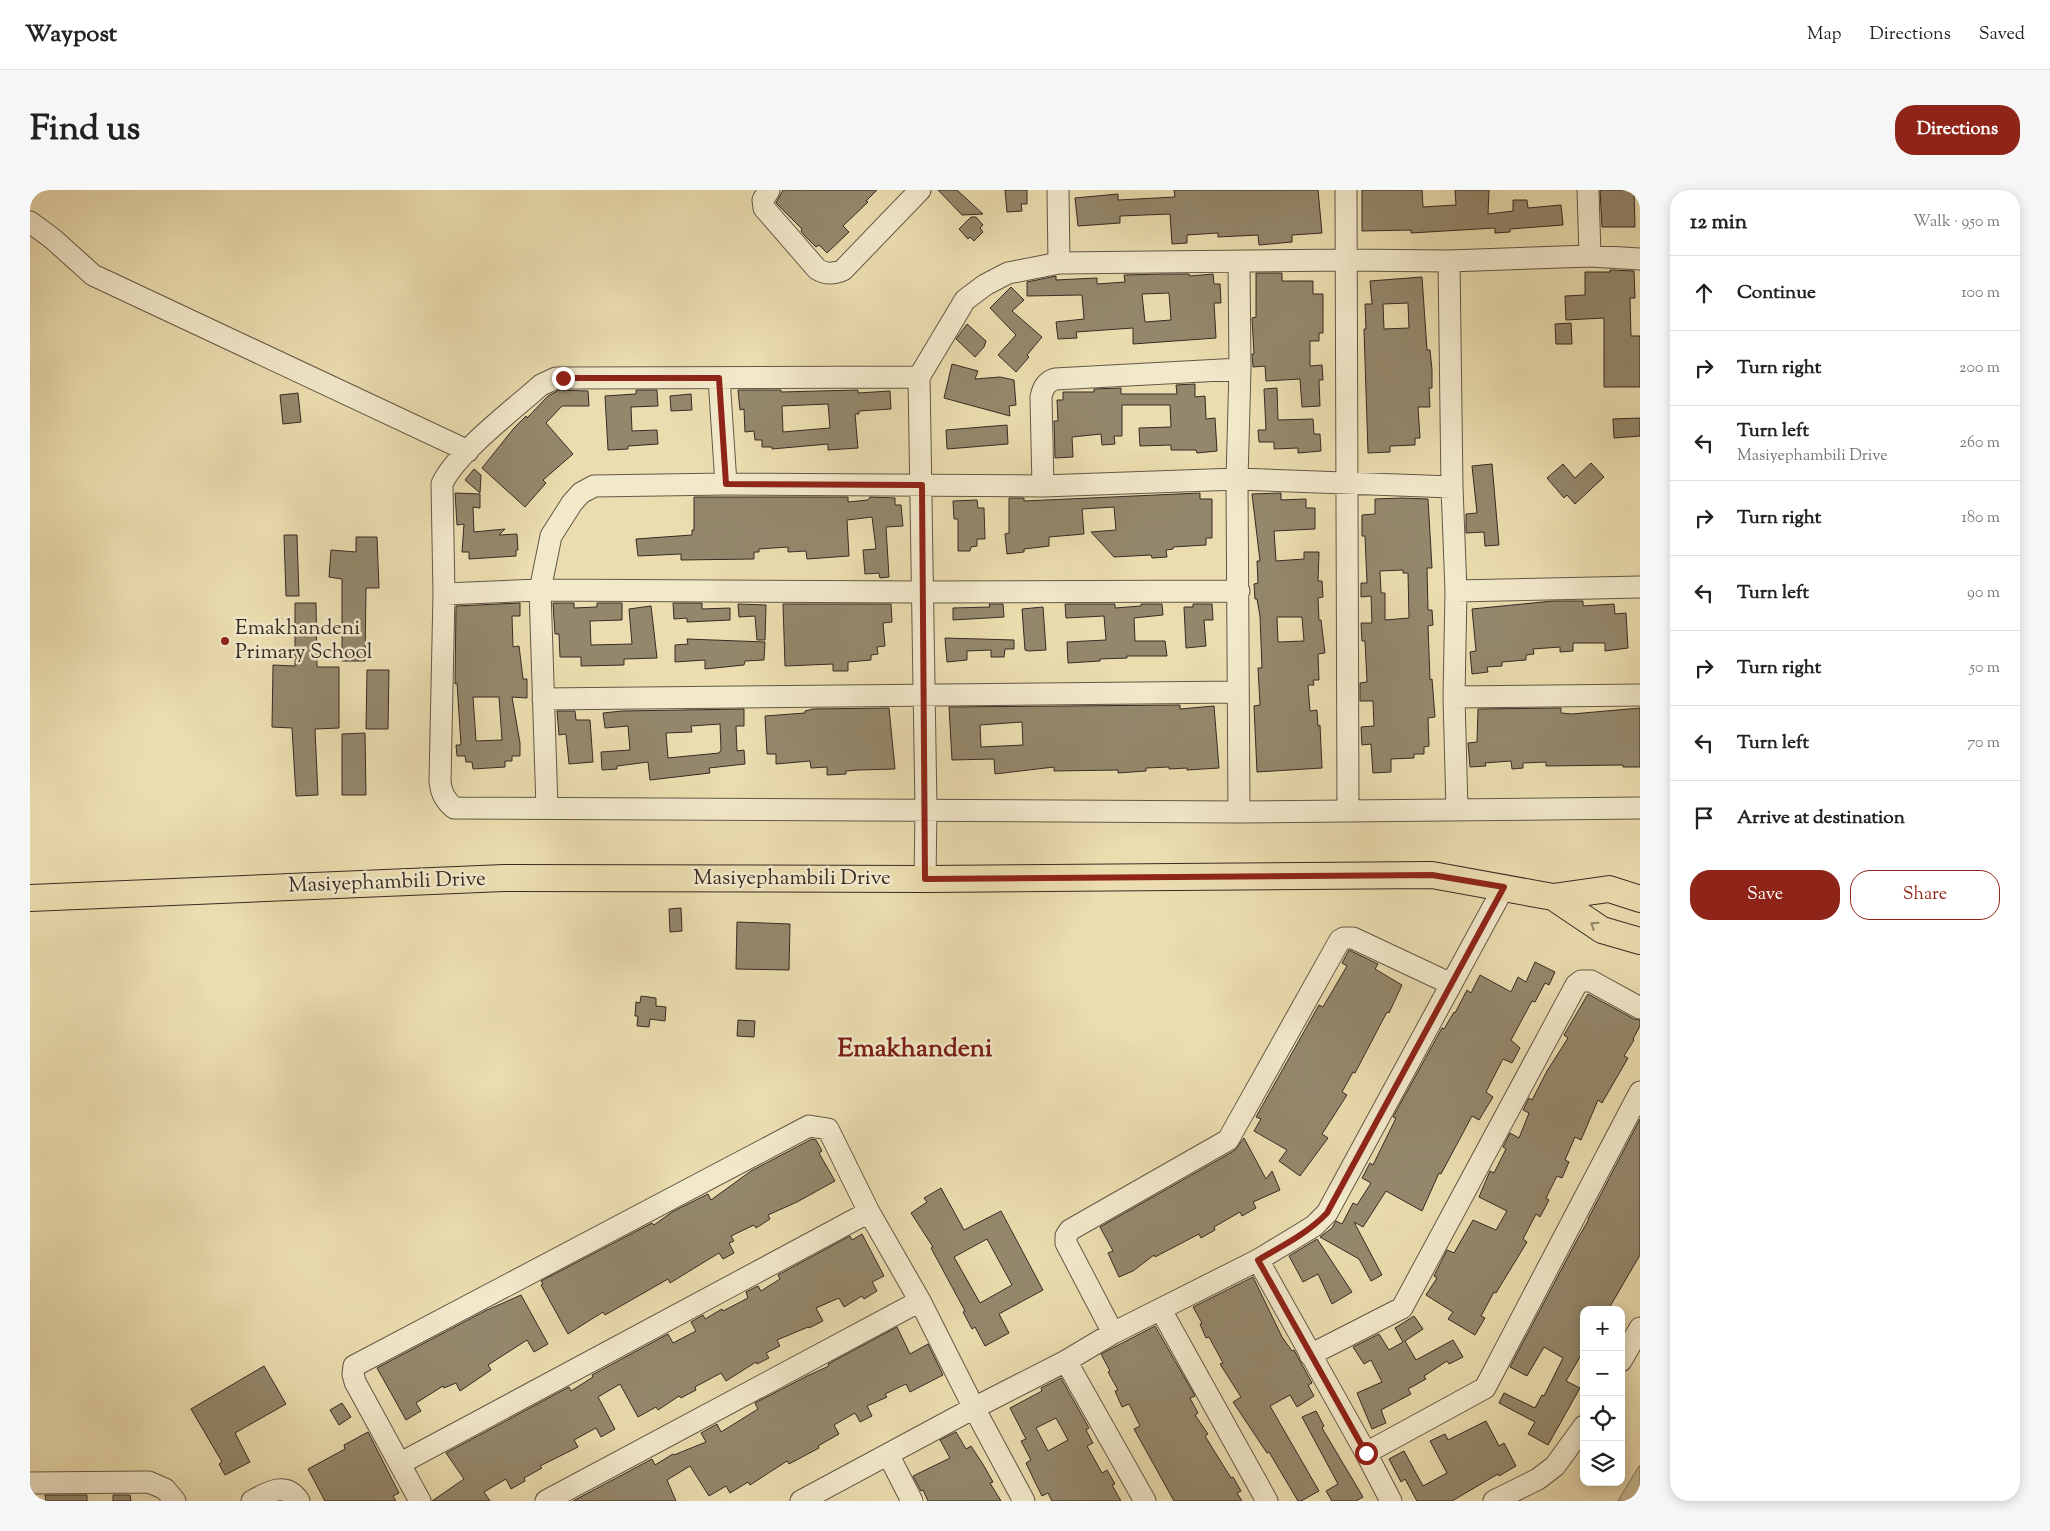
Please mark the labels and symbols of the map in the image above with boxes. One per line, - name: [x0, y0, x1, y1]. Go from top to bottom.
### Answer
- route end: [552, 367, 575, 390]
- place label: Emakhandeni Primary School: [235, 614, 373, 668]
- marker: Emakhandeni Primary School: [219, 635, 231, 647]
- street label: Masiyephambili Drive: [693, 864, 891, 894]
- street label: Masiyephambili Drive: [288, 865, 486, 901]
- one-way arrow: [1591, 921, 1600, 931]
- district label: Emakhandeni: [837, 1031, 993, 1068]
- route start: [1355, 1442, 1378, 1465]

